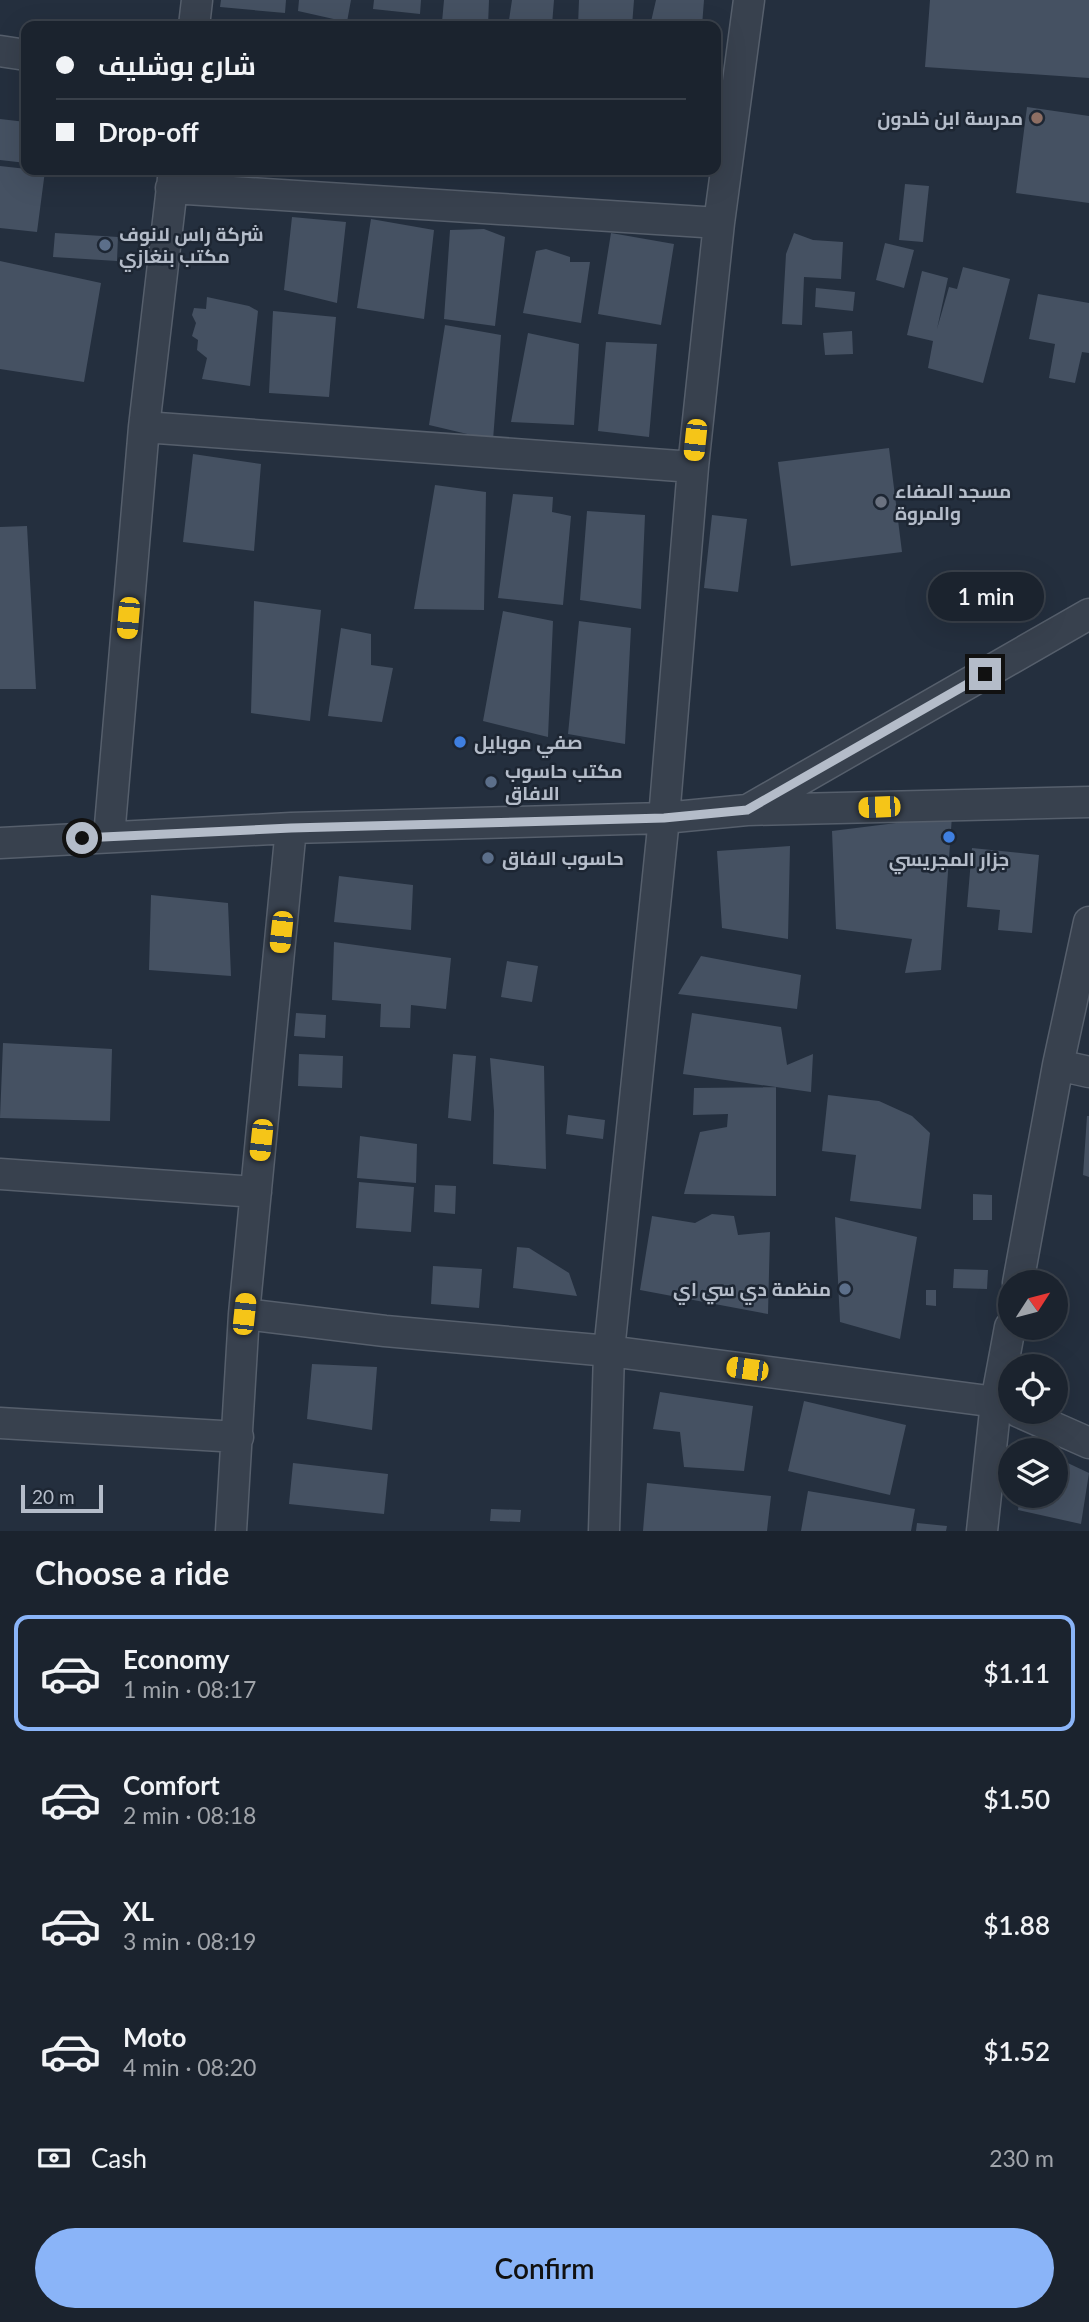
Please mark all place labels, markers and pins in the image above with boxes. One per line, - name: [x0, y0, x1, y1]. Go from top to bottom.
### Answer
- place label: مدرسة ابن خلدون: [877, 106, 1023, 130]
- marker: مدرسة ابن خلدون: [1029, 110, 1045, 126]
- place label: شركة راس لانوف مكتب بنغازي: [119, 222, 264, 272]
- marker: شركة راس لانوف مكتب بنغازي: [97, 237, 113, 253]
- place label: مسجد الصفاء والمروة: [895, 479, 1011, 525]
- marker: مسجد الصفاء والمروة: [873, 494, 889, 510]
- place label: صفي موبايل: [474, 730, 583, 758]
- marker: صفي موبايل: [452, 734, 468, 750]
- place label: مكتب حاسوب الافاق: [505, 759, 622, 805]
- marker: مكتب حاسوب الافاق: [483, 774, 499, 790]
- marker: جزار المجريسي: [941, 829, 957, 845]
- place label: حاسوب الافاق: [502, 846, 624, 870]
- place label: جزار المجريسي: [889, 847, 1009, 875]
- marker: حاسوب الافاق: [480, 850, 496, 866]
- place label: منظمة دي سي اي: [673, 1277, 831, 1305]
- marker: منظمة دي سي اي: [837, 1281, 853, 1297]

